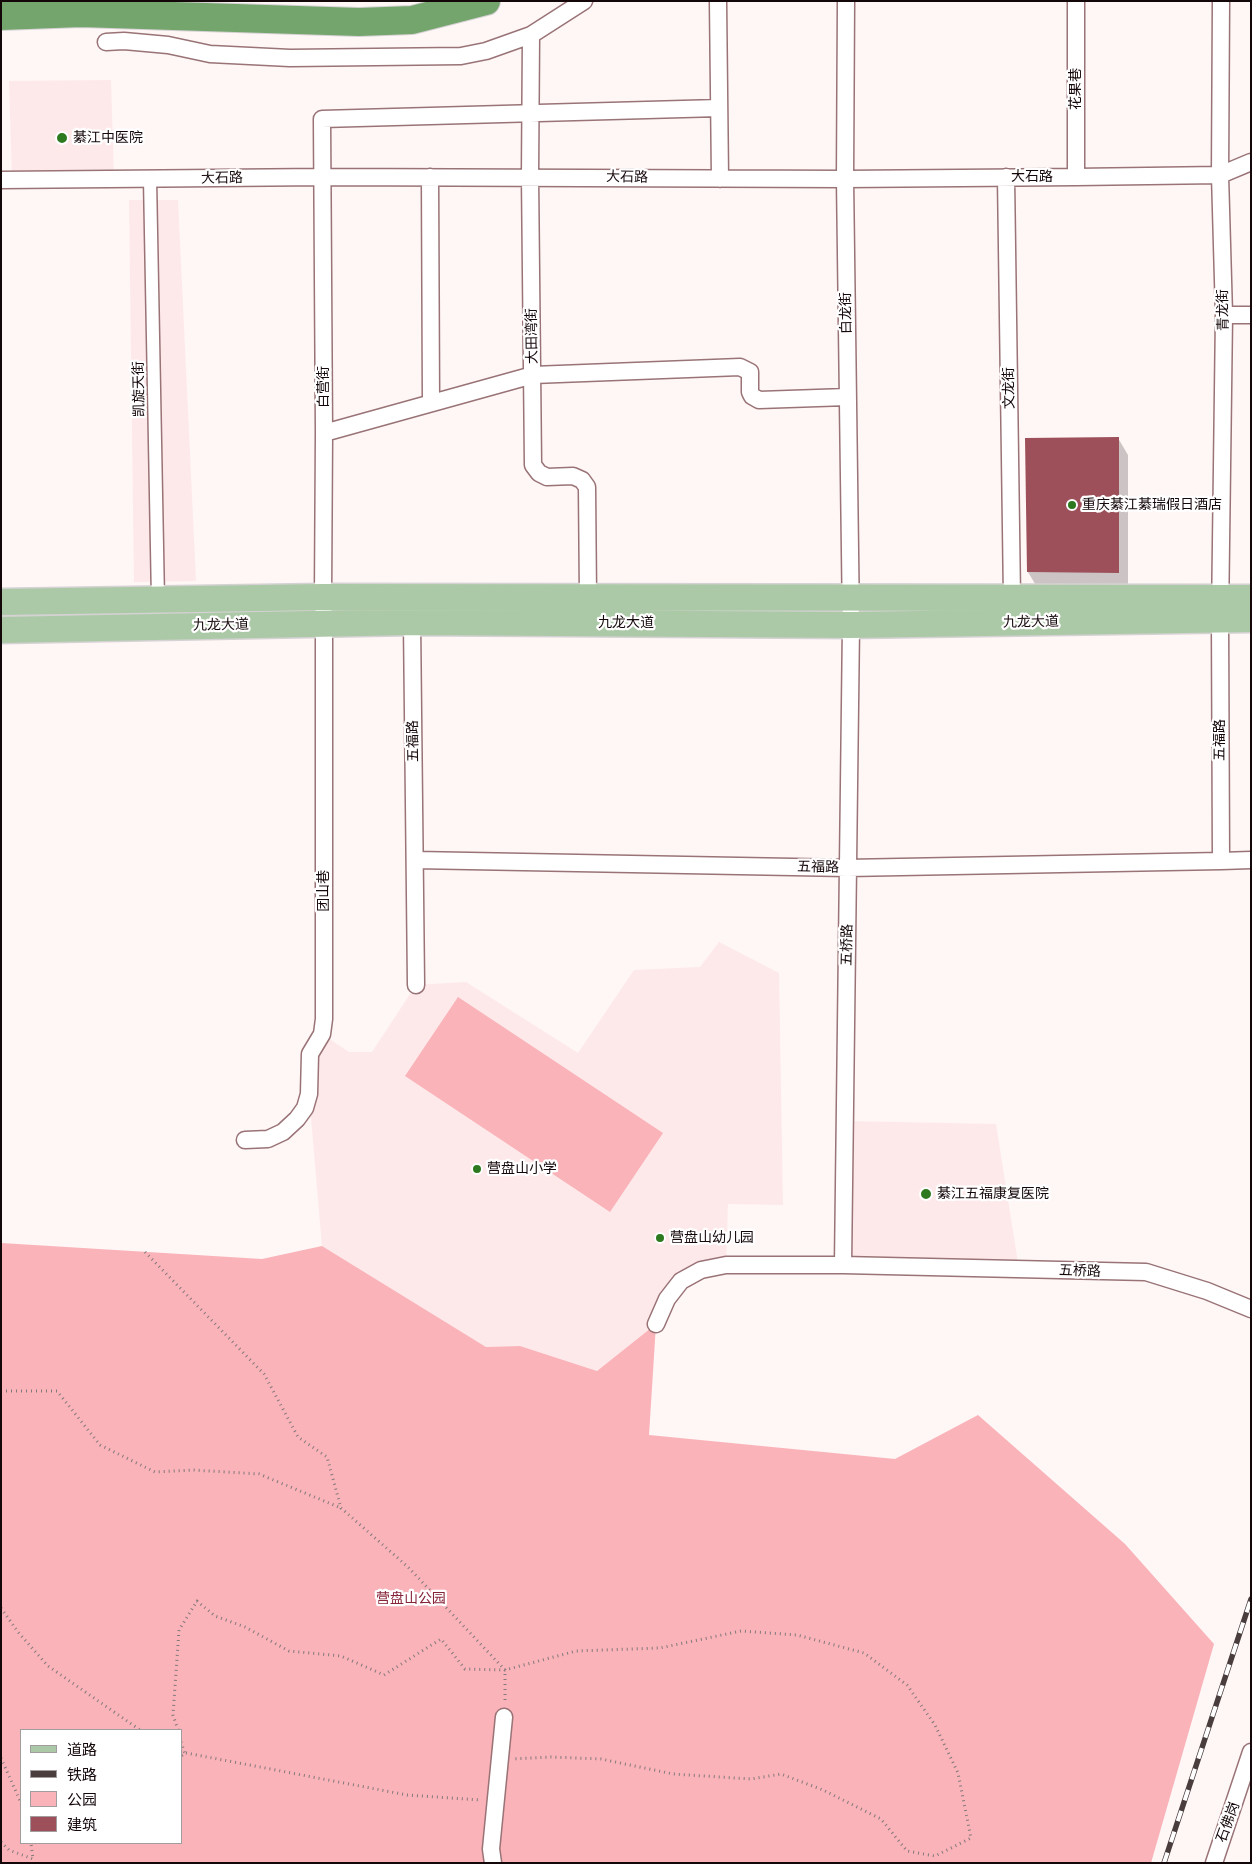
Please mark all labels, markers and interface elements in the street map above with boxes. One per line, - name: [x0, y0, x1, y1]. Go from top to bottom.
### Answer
- street label: 花果巷: [1068, 68, 1084, 110]
- place label: 綦江中医院: [73, 130, 143, 146]
- marker: 綦江中医院: [55, 131, 69, 145]
- street label: 大石路: [606, 168, 648, 186]
- street label: 大石路: [201, 169, 243, 187]
- street label: 大石路: [1011, 169, 1053, 185]
- street label: 青龙街: [1214, 289, 1232, 331]
- street label: 白龙街: [837, 292, 855, 334]
- street label: 大田湾街: [523, 308, 541, 364]
- street label: 凯旋天街: [130, 361, 148, 417]
- street label: 白营街: [316, 366, 332, 408]
- street label: 文龙街: [1000, 367, 1018, 409]
- place label: 重庆綦江綦瑞假日酒店: [1082, 497, 1222, 513]
- marker: 重庆綦江綦瑞假日酒店: [1066, 499, 1078, 511]
- street label: 九龙大道: [1003, 613, 1059, 631]
- street label: 九龙大道: [598, 615, 654, 631]
- street label: 九龙大道: [193, 616, 249, 634]
- street label: 五福路: [1212, 719, 1228, 761]
- street label: 五福路: [404, 720, 422, 762]
- street label: 五福路: [797, 858, 839, 876]
- street label: 团山巷: [316, 870, 332, 912]
- street label: 五桥路: [838, 924, 856, 966]
- place label: 营盘山小学: [487, 1161, 557, 1177]
- marker: 营盘山小学: [471, 1163, 483, 1175]
- place label: 綦江五福康复医院: [937, 1186, 1049, 1202]
- marker: 綦江五福康复医院: [919, 1187, 933, 1201]
- place label: 营盘山幼儿园: [670, 1230, 754, 1246]
- marker: 营盘山幼儿园: [654, 1232, 666, 1244]
- street label: 五桥路: [1059, 1262, 1101, 1280]
- park label: 营盘山公园: [376, 1591, 446, 1607]
- legend: [20, 1729, 182, 1844]
- text: 道路: [67, 1741, 97, 1758]
- text: 铁路: [67, 1766, 97, 1783]
- text: 公园: [67, 1791, 97, 1808]
- street label: 石佛岗: [1213, 1799, 1243, 1845]
- text: 建筑: [67, 1816, 97, 1833]

